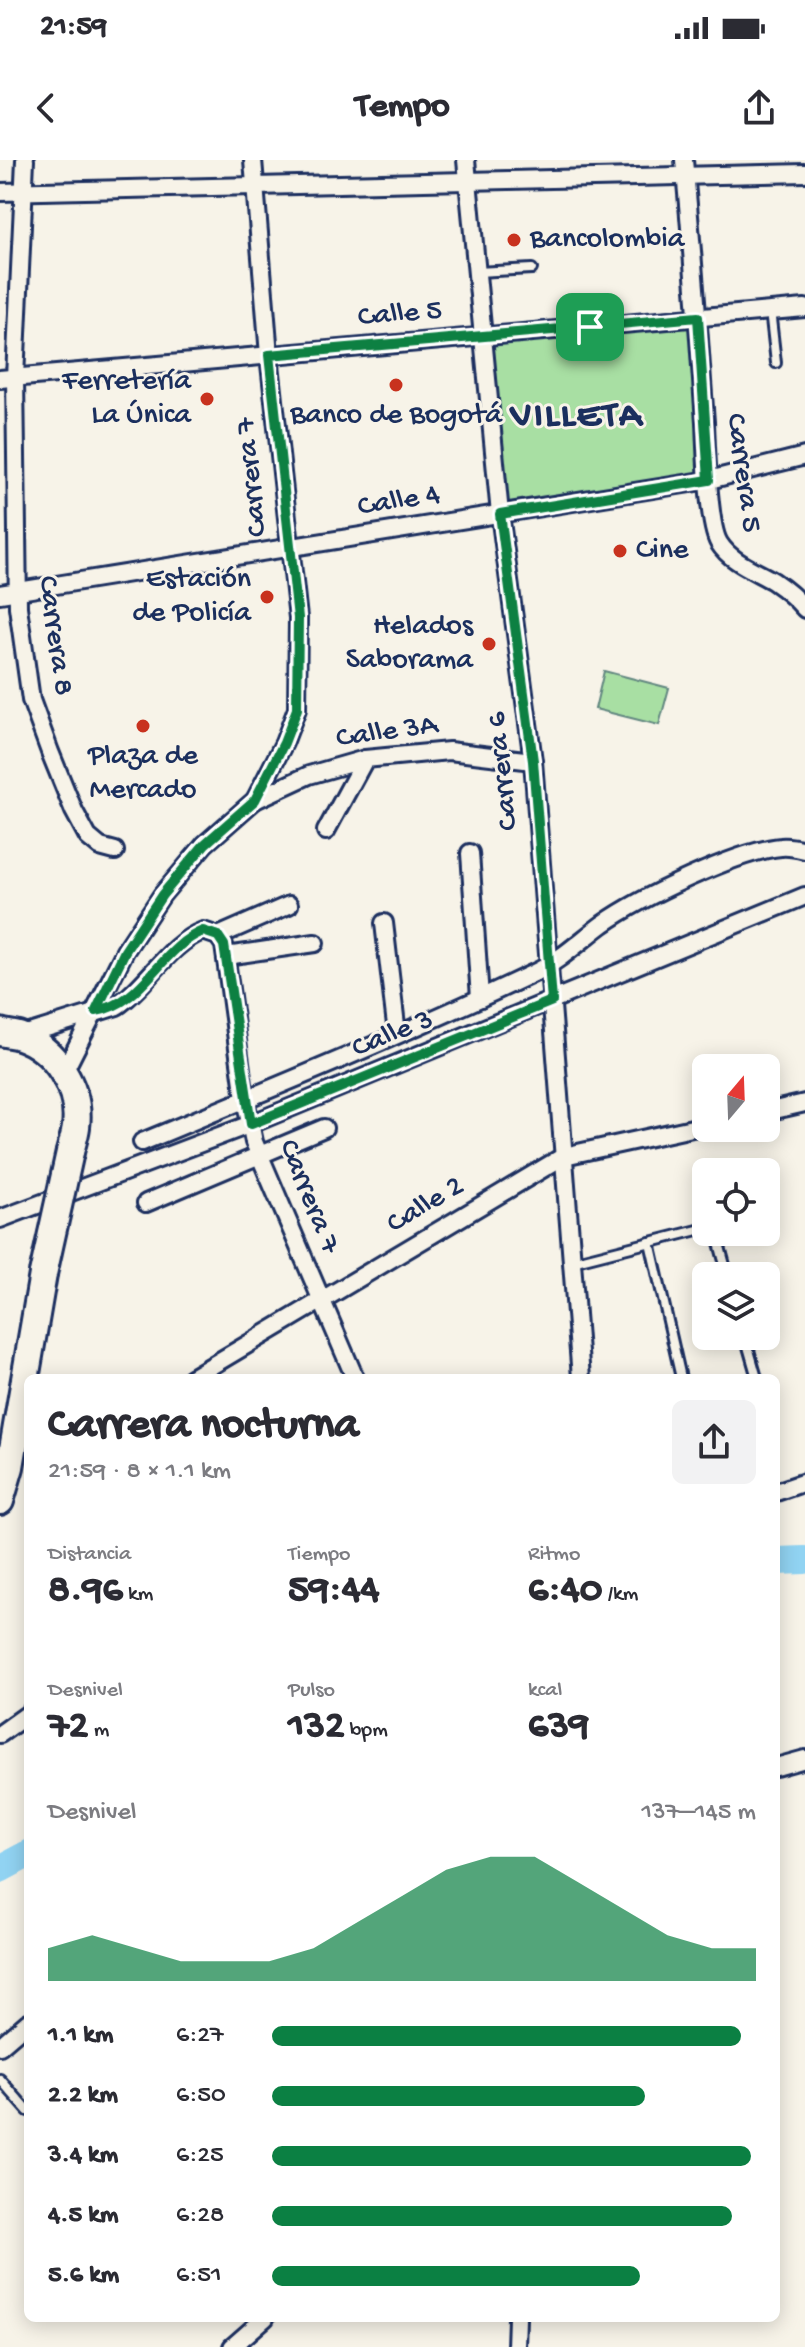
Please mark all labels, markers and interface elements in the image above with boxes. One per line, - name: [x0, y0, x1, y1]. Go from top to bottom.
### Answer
- text: 21:59: [40, 11, 107, 46]
- icon: back: [24, 86, 68, 130]
- icon: share: [737, 86, 781, 130]
- text: Tempo: [355, 87, 450, 130]
- place label: Bancolombia: [529, 223, 686, 258]
- marker: Bancolombia: [505, 231, 523, 249]
- pin: [556, 293, 624, 361]
- street label: Calle 5: [356, 294, 444, 336]
- icon: arrive: [568, 305, 612, 349]
- place label: Ferretería La Única: [61, 365, 192, 434]
- marker: Banco de Bogotá: [387, 376, 405, 394]
- marker: Ferretería La Única: [198, 390, 216, 408]
- district label: VILLETA: [509, 395, 644, 439]
- place label: Banco de Bogotá: [289, 399, 503, 434]
- street label: Carrera 5: [716, 411, 768, 535]
- street label: Carrera 7: [229, 414, 277, 538]
- street label: Calle 4: [355, 478, 443, 526]
- place label: Cine: [636, 534, 689, 569]
- marker: Cine: [611, 542, 629, 560]
- place label: Estación de Policía: [132, 563, 252, 632]
- street label: Carrera 8: [28, 574, 80, 698]
- marker: Estación de Policía: [258, 588, 276, 606]
- place label: Helados Saborama: [346, 610, 474, 679]
- marker: Helados Saborama: [480, 635, 498, 653]
- street label: Calle 3A: [334, 708, 441, 757]
- street label: Carrera 6: [480, 709, 528, 832]
- marker: Plaza de Mercado: [134, 717, 152, 735]
- place label: Plaza de Mercado: [87, 740, 198, 809]
- street label: Calle 3: [347, 1003, 439, 1067]
- north arrow: [692, 1054, 780, 1142]
- map controls: [692, 1054, 780, 1350]
- street label: Carrera 7: [269, 1135, 347, 1260]
- button: locate: [692, 1158, 780, 1246]
- street label: Calle 2: [381, 1170, 471, 1242]
- button: layers: [692, 1262, 780, 1350]
- button: share: [672, 1400, 756, 1484]
- text: Carrera nocturna: [48, 1401, 359, 1453]
- text: 21:59 · 8 × 1.1 km: [48, 1457, 231, 1488]
- text: Distancia: [48, 1542, 131, 1568]
- text: Tiempo: [288, 1542, 350, 1568]
- text: Ritmo: [528, 1542, 580, 1568]
- text: 8.96: [48, 1568, 123, 1615]
- text: 59:44: [288, 1568, 379, 1615]
- text: 6:40: [528, 1568, 602, 1615]
- text: km: [123, 1582, 153, 1608]
- text: /km: [602, 1582, 638, 1608]
- text: Desnivel: [48, 1678, 123, 1704]
- text: Pulso: [288, 1678, 335, 1704]
- text: kcal: [528, 1678, 562, 1704]
- text: 72: [48, 1704, 88, 1751]
- text: 132: [288, 1704, 345, 1751]
- text: 639: [528, 1704, 589, 1751]
- text: m: [88, 1718, 109, 1744]
- text: bpm: [345, 1718, 388, 1744]
- text: Desnivel: [48, 1798, 137, 1829]
- text: 137–145 m: [641, 1798, 756, 1829]
- text: 1.1 km: [48, 2021, 113, 2052]
- text: 6:27: [176, 2021, 224, 2052]
- text: 2.2 km: [48, 2081, 118, 2112]
- text: 6:50: [176, 2081, 226, 2112]
- text: 3.4 km: [48, 2141, 118, 2172]
- text: 6:25: [176, 2141, 224, 2172]
- text: 4.5 km: [48, 2201, 118, 2232]
- text: 6:28: [176, 2201, 224, 2232]
- text: 5.6 km: [48, 2261, 119, 2292]
- text: 6:51: [176, 2261, 222, 2292]

